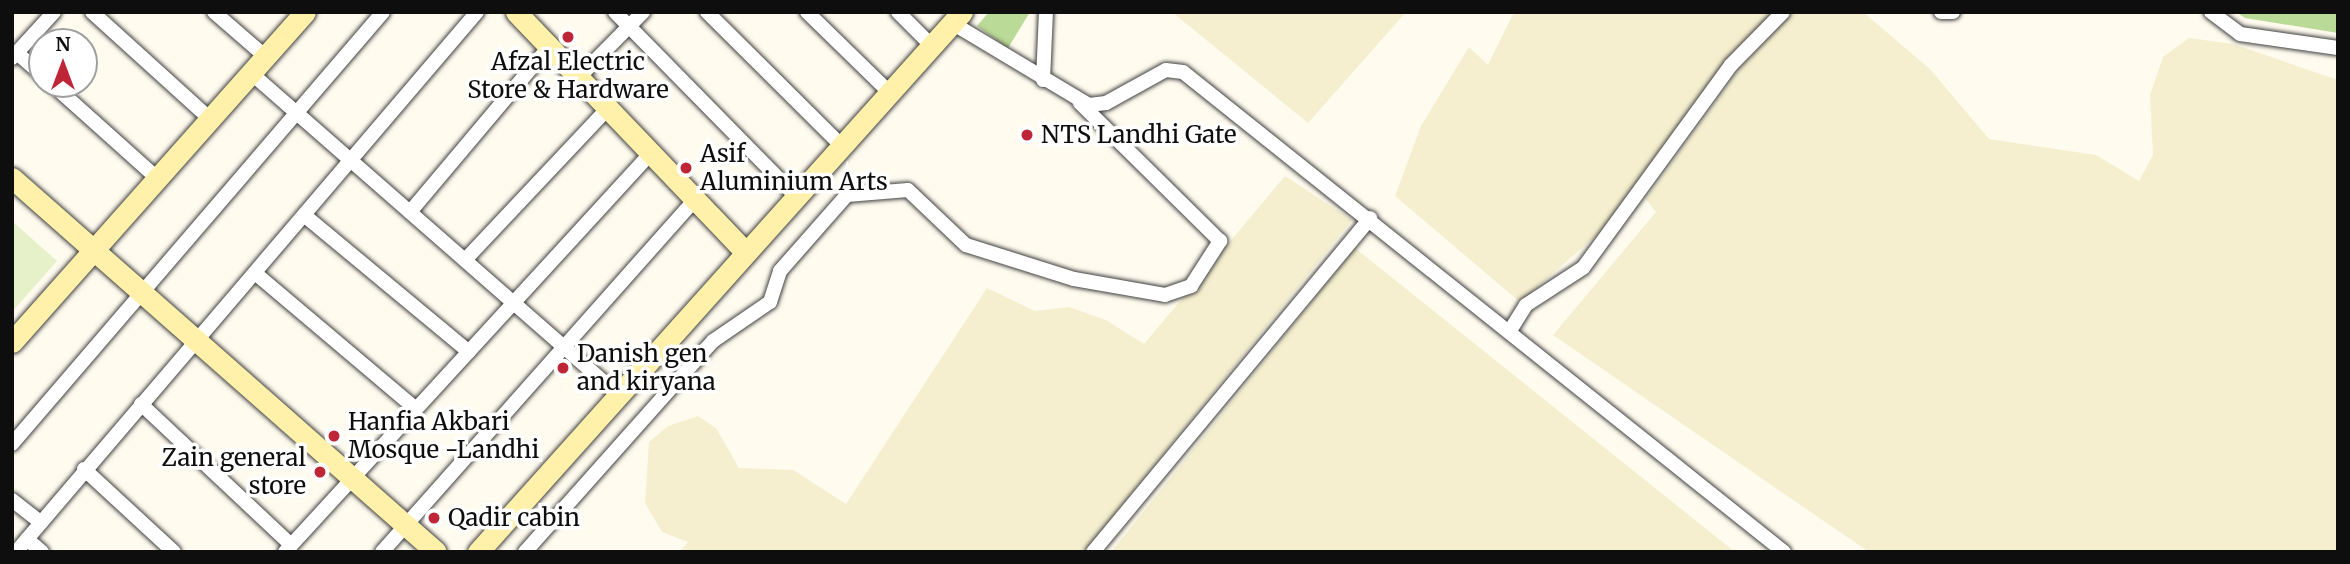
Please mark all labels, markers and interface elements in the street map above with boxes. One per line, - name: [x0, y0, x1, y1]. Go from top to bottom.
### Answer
- north arrow: [28, 28, 98, 98]
- marker: Afzal Electric Store & Hardware: [560, 29, 576, 45]
- text: N: [55, 32, 71, 56]
- place label: Afzal Electric Store & Hardware: [467, 48, 669, 104]
- place label: NTS Landhi Gate: [1041, 121, 1236, 149]
- marker: NTS Landhi Gate: [1019, 127, 1035, 143]
- place label: Asif Aluminium Arts: [700, 140, 888, 196]
- marker: Asif Aluminium Arts: [678, 160, 694, 176]
- place label: Danish gen and kiryana: [577, 340, 716, 396]
- marker: Danish gen and kiryana: [555, 360, 571, 376]
- place label: Hanfia Akbari Mosque -Landhi: [348, 408, 539, 464]
- marker: Hanfia Akbari Mosque -Landhi: [326, 428, 342, 444]
- place label: Zain general store: [162, 444, 306, 500]
- marker: Zain general store: [312, 464, 328, 480]
- place label: Qadir cabin: [448, 504, 580, 532]
- marker: Qadir cabin: [426, 510, 442, 526]

